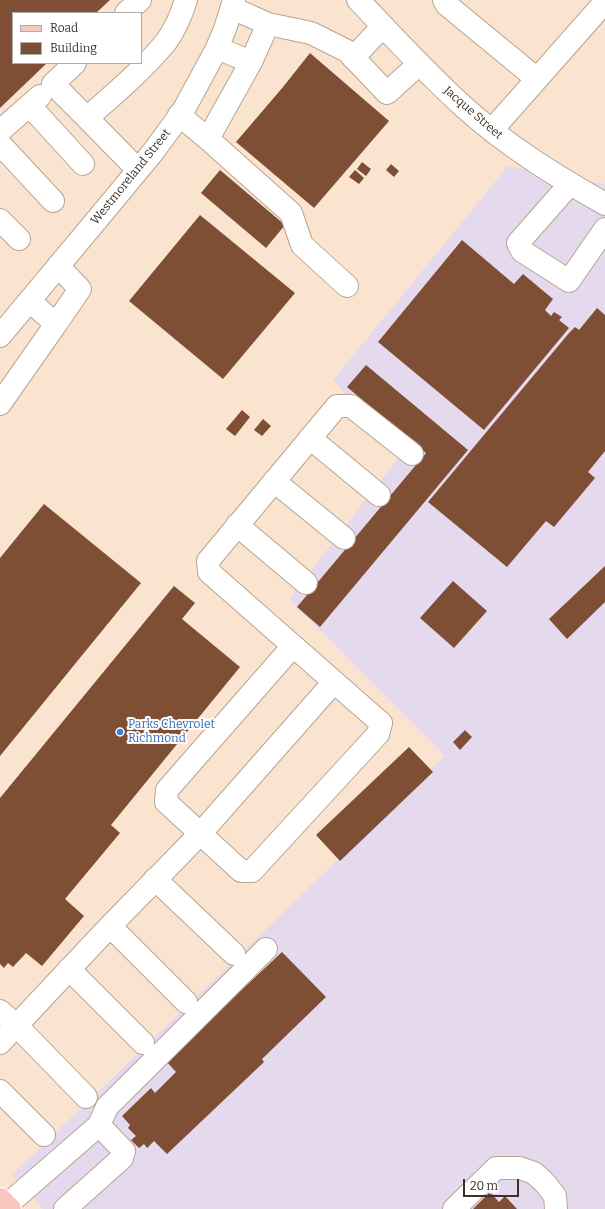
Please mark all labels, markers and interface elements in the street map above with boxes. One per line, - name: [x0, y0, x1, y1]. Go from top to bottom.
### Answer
- legend: [12, 12, 142, 64]
- text: Road: [50, 21, 78, 35]
- text: Building: [50, 41, 97, 55]
- street label: Jacque Street: [441, 83, 505, 143]
- street label: Westmoreland Street: [88, 126, 174, 228]
- place label: Parks Chevrolet Richmond: [128, 718, 215, 746]
- marker: Parks Chevrolet Richmond: [115, 727, 125, 737]
- scale bar: [465, 1171, 521, 1197]
- text: 20 m: [470, 1179, 498, 1193]

